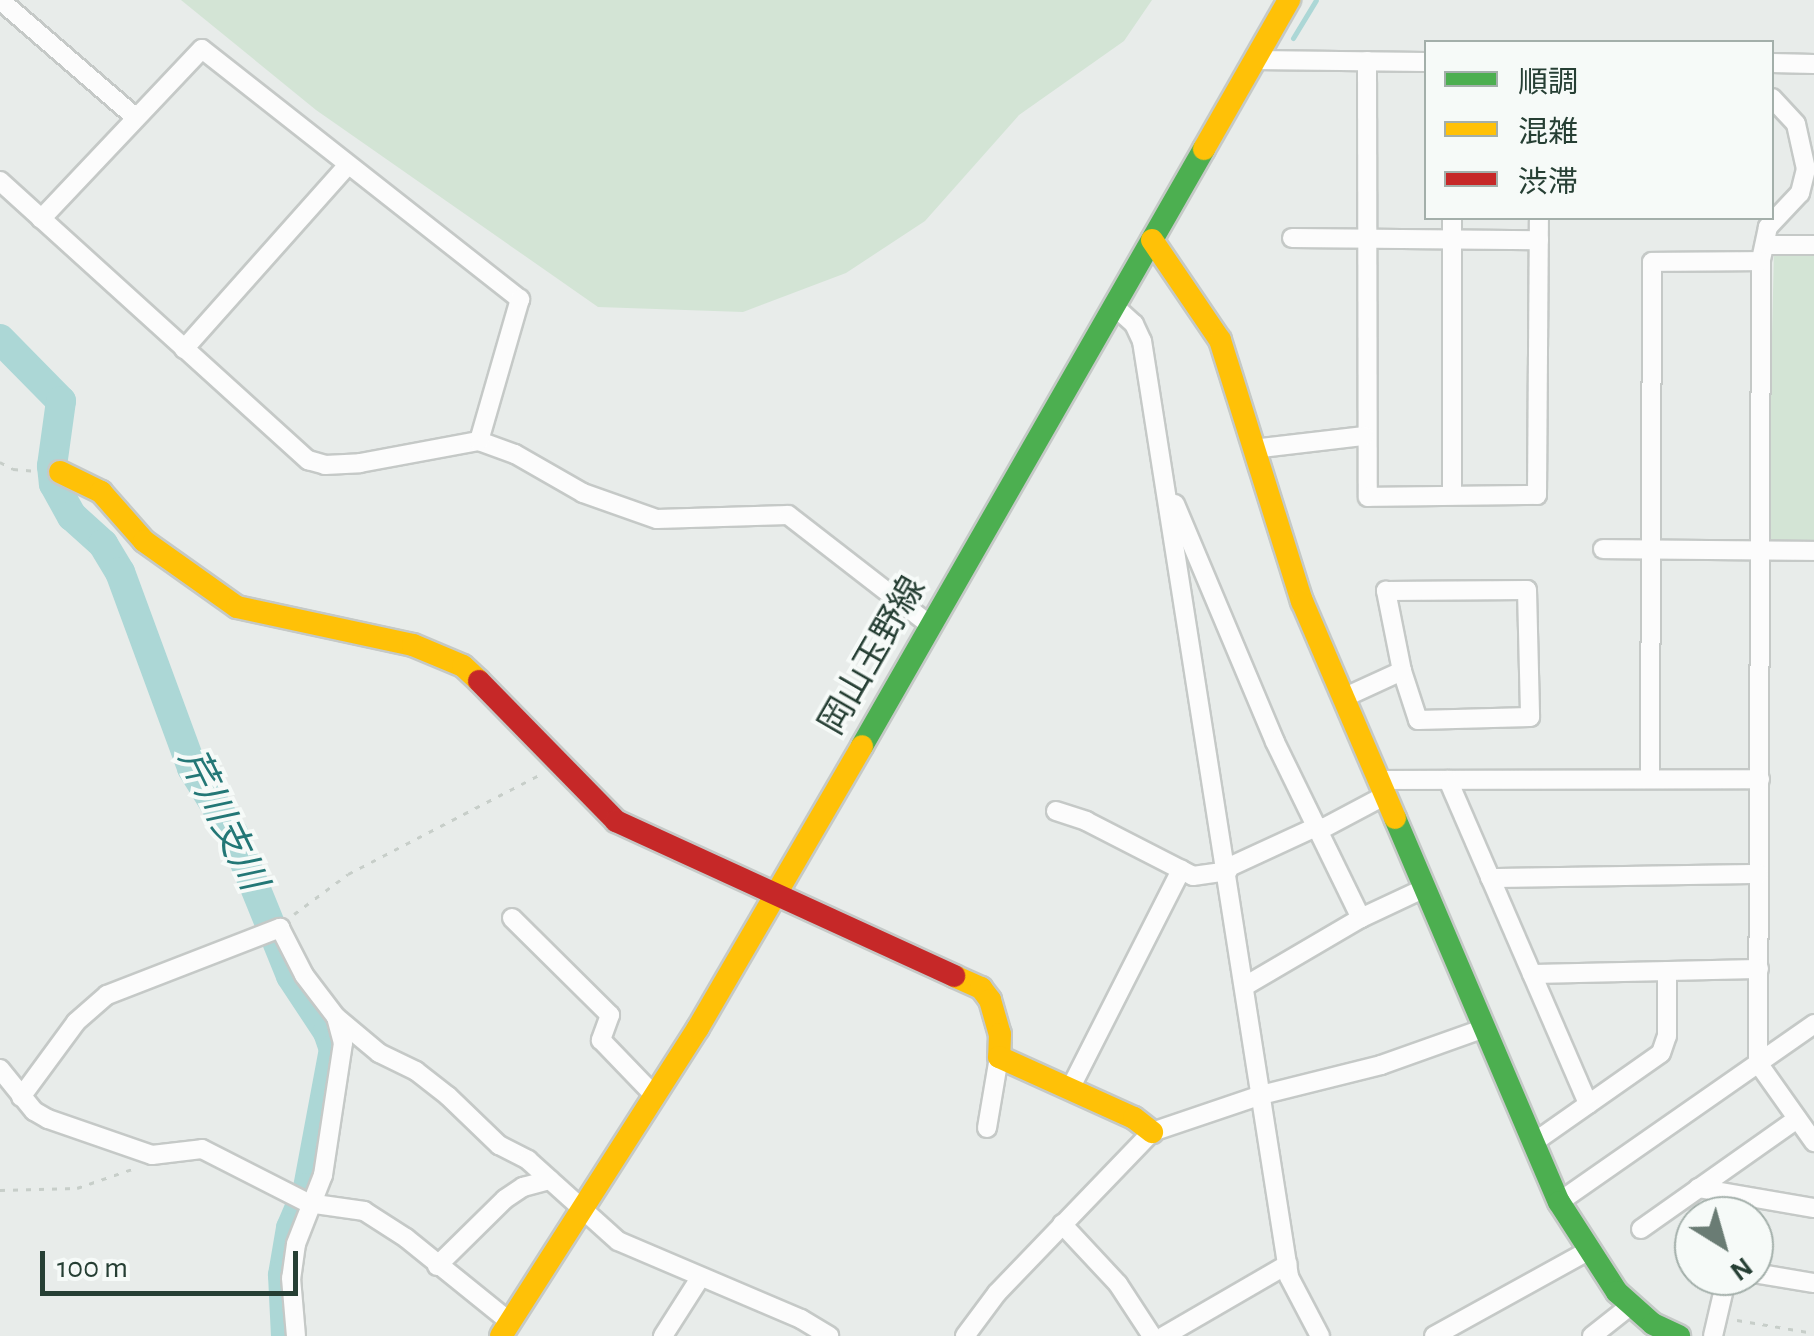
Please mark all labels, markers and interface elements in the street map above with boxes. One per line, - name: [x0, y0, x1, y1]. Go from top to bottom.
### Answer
- legend: [1424, 40, 1774, 220]
- text: 順調: [1518, 68, 1578, 98]
- text: 混雑: [1518, 118, 1578, 148]
- text: 渋滞: [1518, 168, 1578, 198]
- street label: 岡山玉野線: [811, 570, 935, 742]
- water label: 芹川支川: [167, 742, 275, 898]
- north arrow: [1674, 1196, 1774, 1296]
- scale bar: [45, 1231, 302, 1293]
- text: N: [1725, 1251, 1757, 1285]
- text: 100 m: [57, 1253, 128, 1283]

